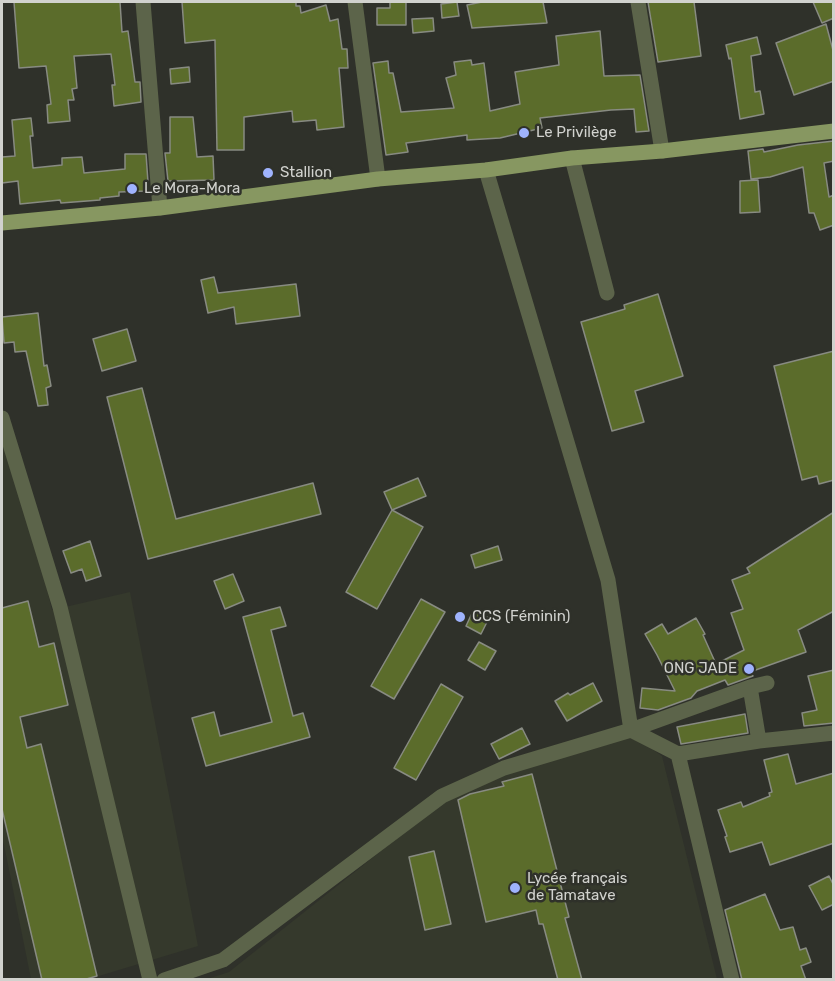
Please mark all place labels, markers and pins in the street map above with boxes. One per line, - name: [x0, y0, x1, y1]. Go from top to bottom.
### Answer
- place label: Le Privilège: [536, 124, 617, 142]
- marker: Le Privilège: [517, 126, 531, 140]
- place label: Stallion: [280, 164, 332, 182]
- marker: Stallion: [261, 166, 275, 180]
- place label: Le Mora-Mora: [144, 180, 240, 198]
- marker: Le Mora-Mora: [125, 182, 139, 196]
- place label: CCS (Féminin): [472, 608, 570, 626]
- marker: CCS (Féminin): [453, 610, 467, 624]
- place label: ONG JADE: [664, 660, 737, 678]
- marker: ONG JADE: [742, 662, 756, 676]
- place label: Lycée français de Tamatave: [527, 870, 627, 905]
- marker: Lycée français de Tamatave: [508, 881, 522, 895]

